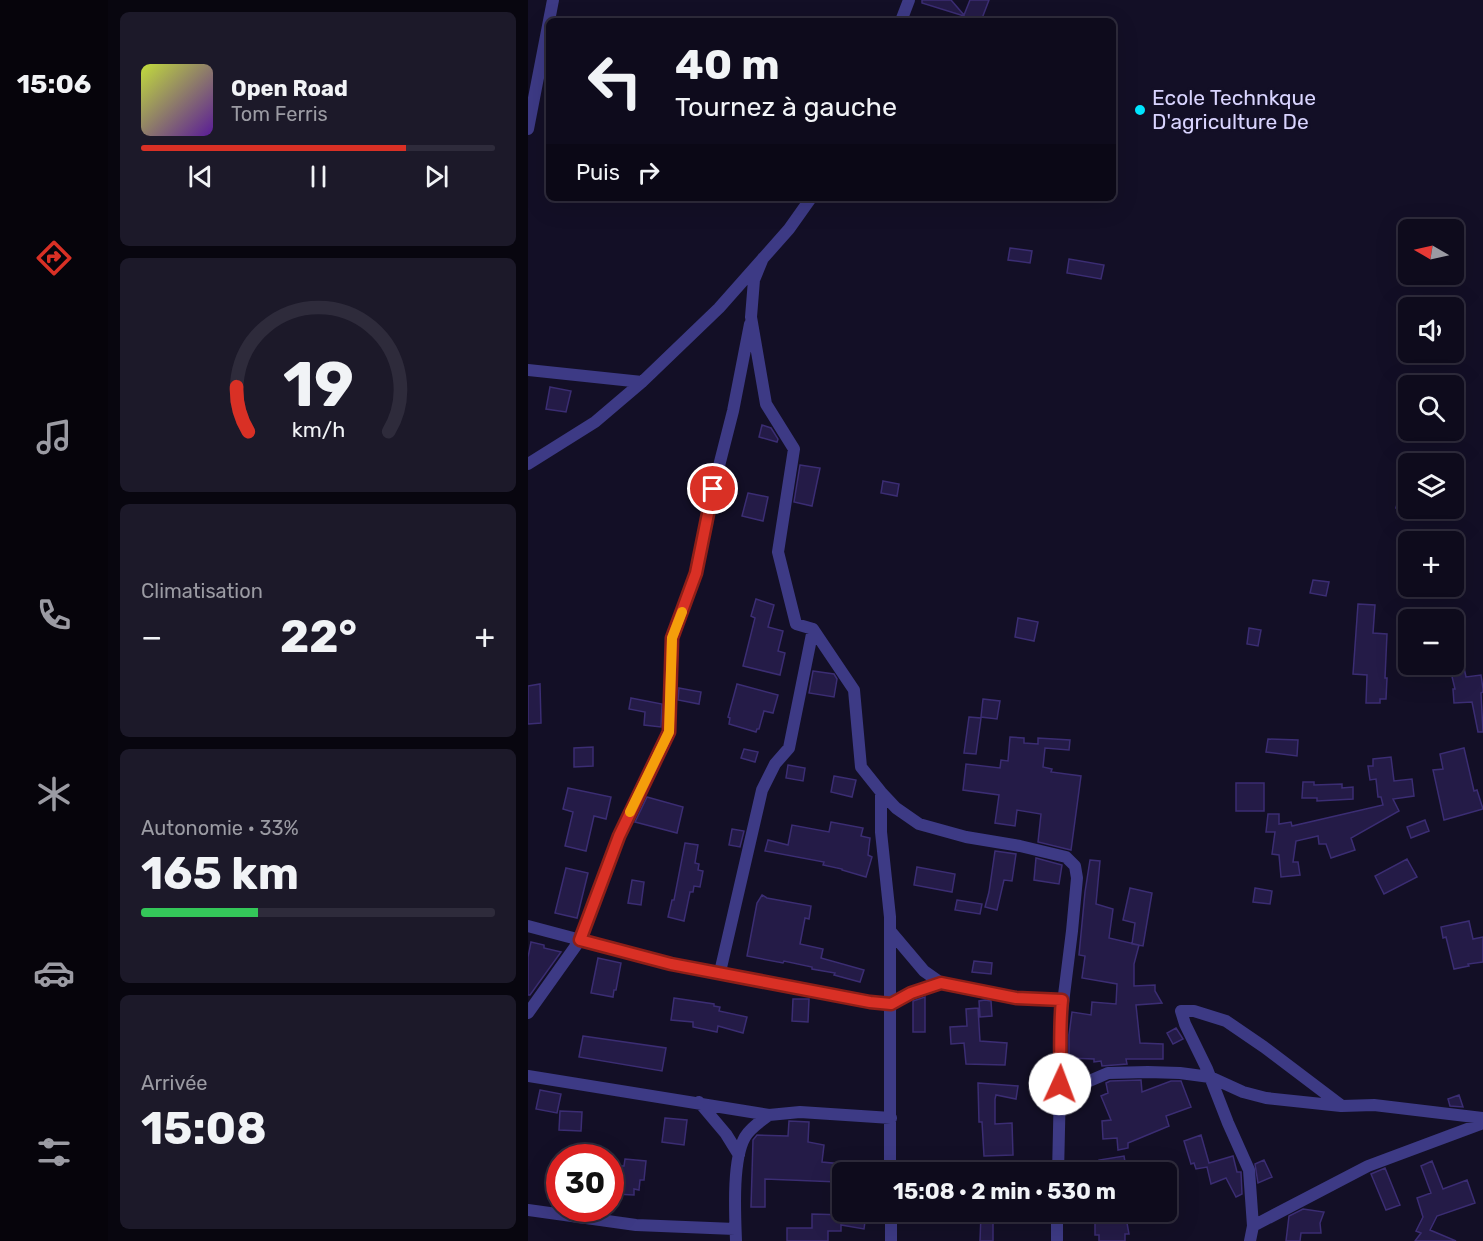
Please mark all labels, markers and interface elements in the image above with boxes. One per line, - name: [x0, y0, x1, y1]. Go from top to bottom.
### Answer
- text: 40 m: [675, 40, 780, 90]
- icon: left: [576, 42, 654, 120]
- text: 15:06: [17, 68, 91, 100]
- text: Open Road: [231, 75, 348, 102]
- place label: Ecole Technkque D'agriculture De: [1152, 85, 1316, 134]
- text: Tournez à gauche: [675, 91, 897, 123]
- text: Tom Ferris: [231, 102, 328, 126]
- marker: Ecole Technkque D'agriculture De: [1133, 103, 1147, 117]
- icon: right: [632, 156, 665, 189]
- text: Puis: [576, 159, 620, 186]
- icon: previous: [184, 160, 217, 193]
- icon: pause: [302, 160, 335, 193]
- icon: next: [420, 160, 453, 193]
- north arrow: [1398, 219, 1464, 285]
- map controls: [1398, 219, 1464, 675]
- icon: directions: [33, 237, 75, 279]
- button: sound: [1398, 297, 1464, 363]
- text: 19: [282, 348, 354, 422]
- button: search: [1398, 375, 1464, 441]
- icon: music: [33, 416, 75, 458]
- text: km/h: [291, 417, 345, 442]
- button: layers: [1398, 453, 1464, 519]
- pin: [687, 463, 738, 514]
- icon: arrive: [696, 472, 729, 505]
- button: +: [1398, 531, 1464, 597]
- text: Climatisation: [141, 579, 263, 603]
- icon: phone: [33, 594, 75, 636]
- button: −: [1398, 609, 1464, 675]
- text: 22°: [280, 610, 357, 663]
- text: −: [141, 617, 162, 656]
- text: +: [474, 617, 495, 656]
- icon: climate: [33, 773, 75, 815]
- text: Autonomie · 33%: [141, 816, 299, 840]
- text: 165 km: [141, 847, 299, 900]
- icon: car: [33, 952, 75, 994]
- position arrow: [1028, 1052, 1092, 1116]
- text: Arrivée: [141, 1071, 208, 1095]
- text: 15:08: [141, 1102, 267, 1155]
- icon: filters: [33, 1131, 75, 1173]
- speed limit sign: 30: [546, 1144, 624, 1222]
- text: 15:08 · 2 min · 530 m: [893, 1178, 1116, 1205]

